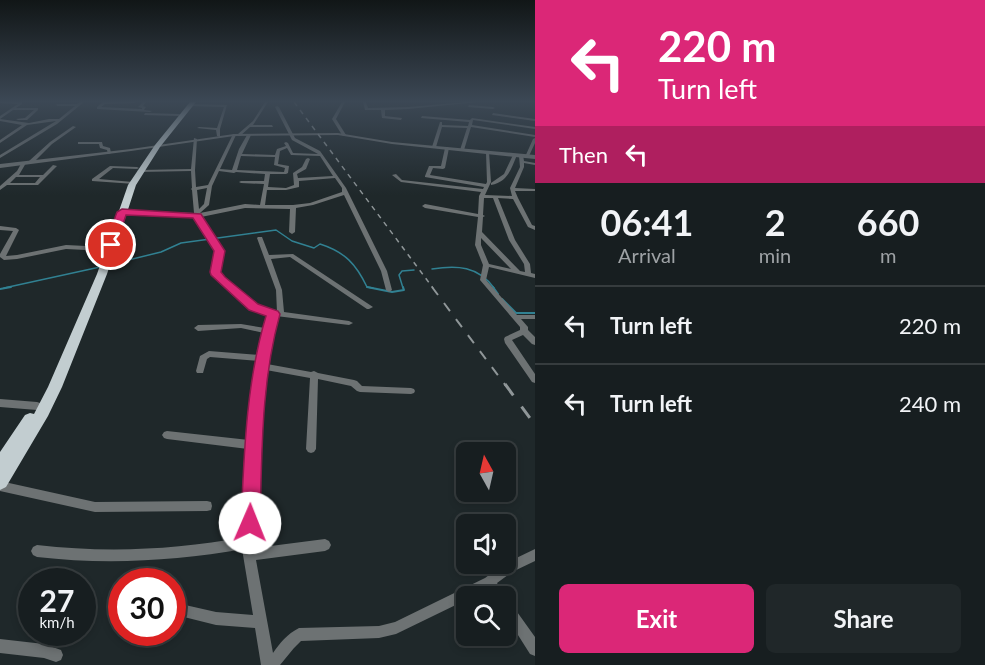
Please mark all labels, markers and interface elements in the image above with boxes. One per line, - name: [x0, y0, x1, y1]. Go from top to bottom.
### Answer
- text: 220 m: [658, 21, 776, 71]
- icon: left: [559, 24, 637, 102]
- text: Turn left: [658, 72, 757, 105]
- icon: left: [620, 138, 653, 171]
- text: Then: [559, 141, 608, 168]
- text: 06:41: [601, 200, 693, 244]
- text: 2: [765, 200, 786, 244]
- text: 660: [857, 200, 919, 244]
- pin: [85, 219, 136, 270]
- icon: arrive: [94, 228, 127, 261]
- text: Arrival: [618, 243, 676, 267]
- text: min: [759, 243, 791, 267]
- text: m: [880, 243, 896, 267]
- icon: left: [559, 309, 592, 342]
- text: Turn left: [610, 312, 692, 339]
- text: 220 m: [899, 312, 961, 339]
- icon: left: [559, 387, 592, 420]
- text: Turn left: [610, 390, 692, 417]
- text: 240 m: [899, 390, 961, 417]
- north arrow: [456, 442, 516, 502]
- map controls: [456, 442, 516, 646]
- position arrow: [218, 491, 282, 555]
- button: sound: [456, 514, 516, 574]
- speed limit sign: 30: [108, 568, 186, 646]
- text: 27: [40, 582, 74, 618]
- button: Exit: [559, 584, 754, 653]
- button: Share: [766, 584, 961, 653]
- button: search: [456, 586, 516, 646]
- text: km/h: [39, 613, 75, 631]

